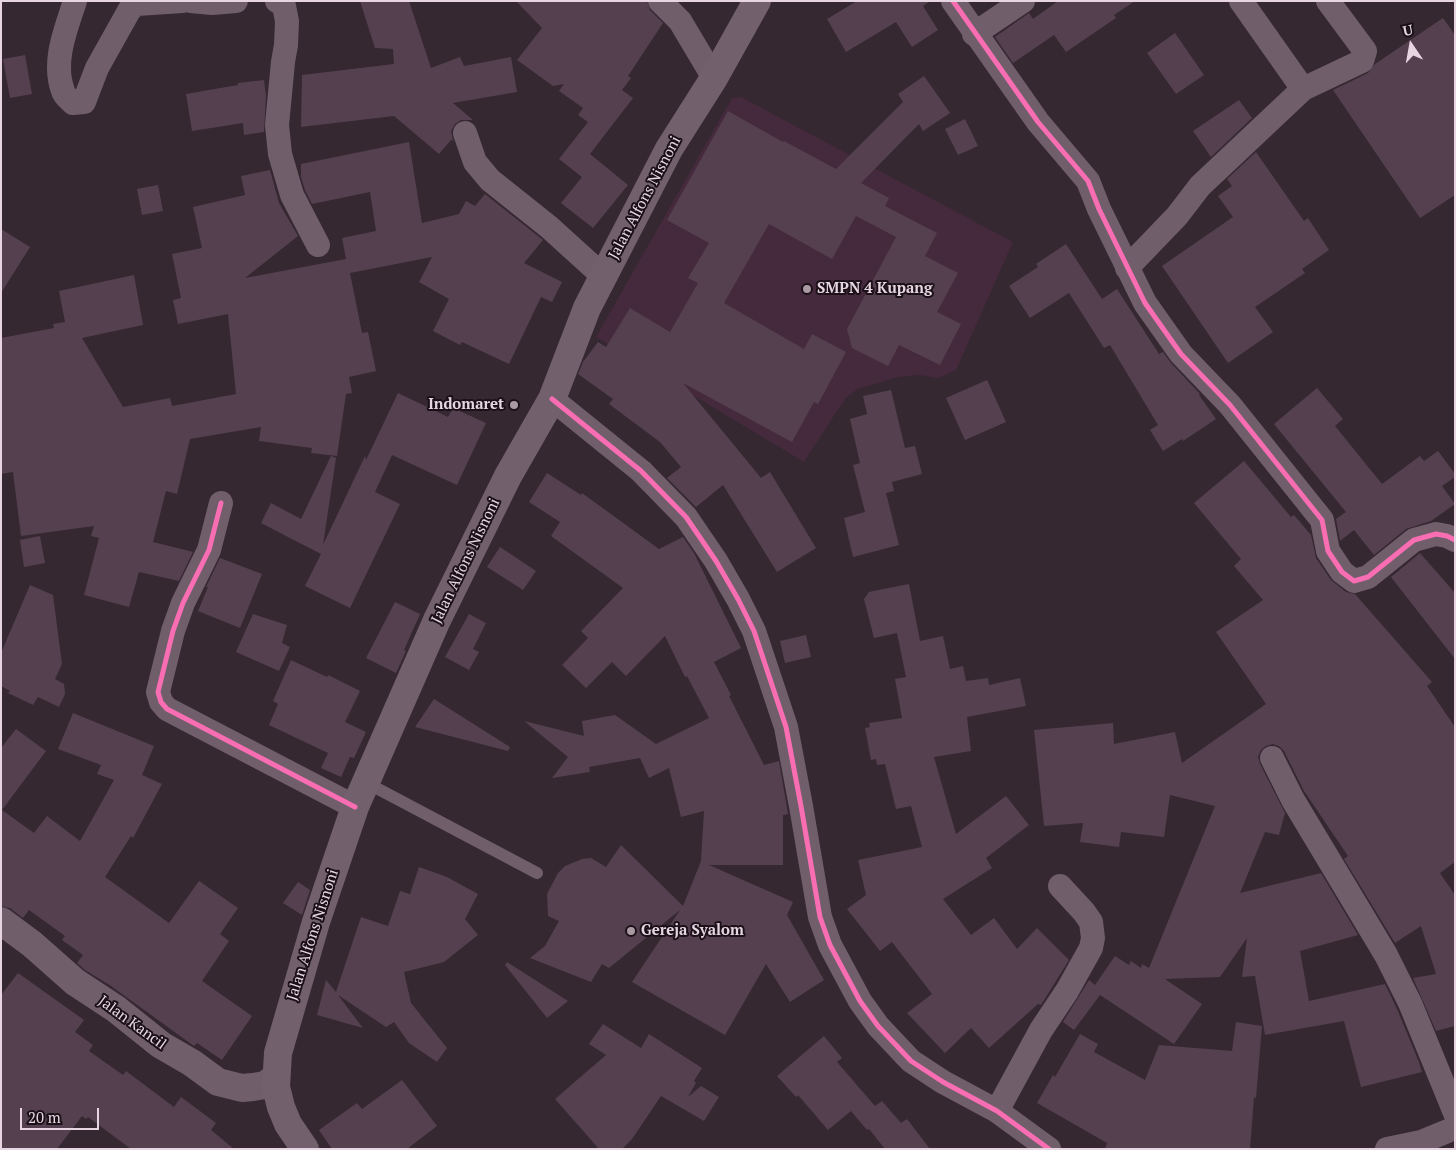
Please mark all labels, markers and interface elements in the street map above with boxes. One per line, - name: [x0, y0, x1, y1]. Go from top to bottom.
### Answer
- north arrow: [1386, 20, 1436, 70]
- text: U: [1401, 20, 1415, 40]
- street label: Jalan Alfons Nisnoni: [605, 133, 685, 263]
- place label: SMPN 4 Kupang: [817, 280, 932, 298]
- marker: SMPN 4 Kupang: [801, 283, 813, 295]
- place label: Indomaret: [428, 396, 504, 414]
- marker: Indomaret: [508, 399, 520, 411]
- street label: Jalan Alfons Nisnoni: [428, 496, 504, 626]
- street label: Jalan Alfons Nisnoni: [283, 867, 343, 1003]
- place label: Gereja Syalom: [641, 922, 744, 940]
- marker: Gereja Syalom: [625, 925, 637, 937]
- street label: Jalan Kancil: [95, 992, 169, 1054]
- scale bar: [22, 1098, 101, 1130]
- text: 20 m: [28, 1107, 61, 1127]

